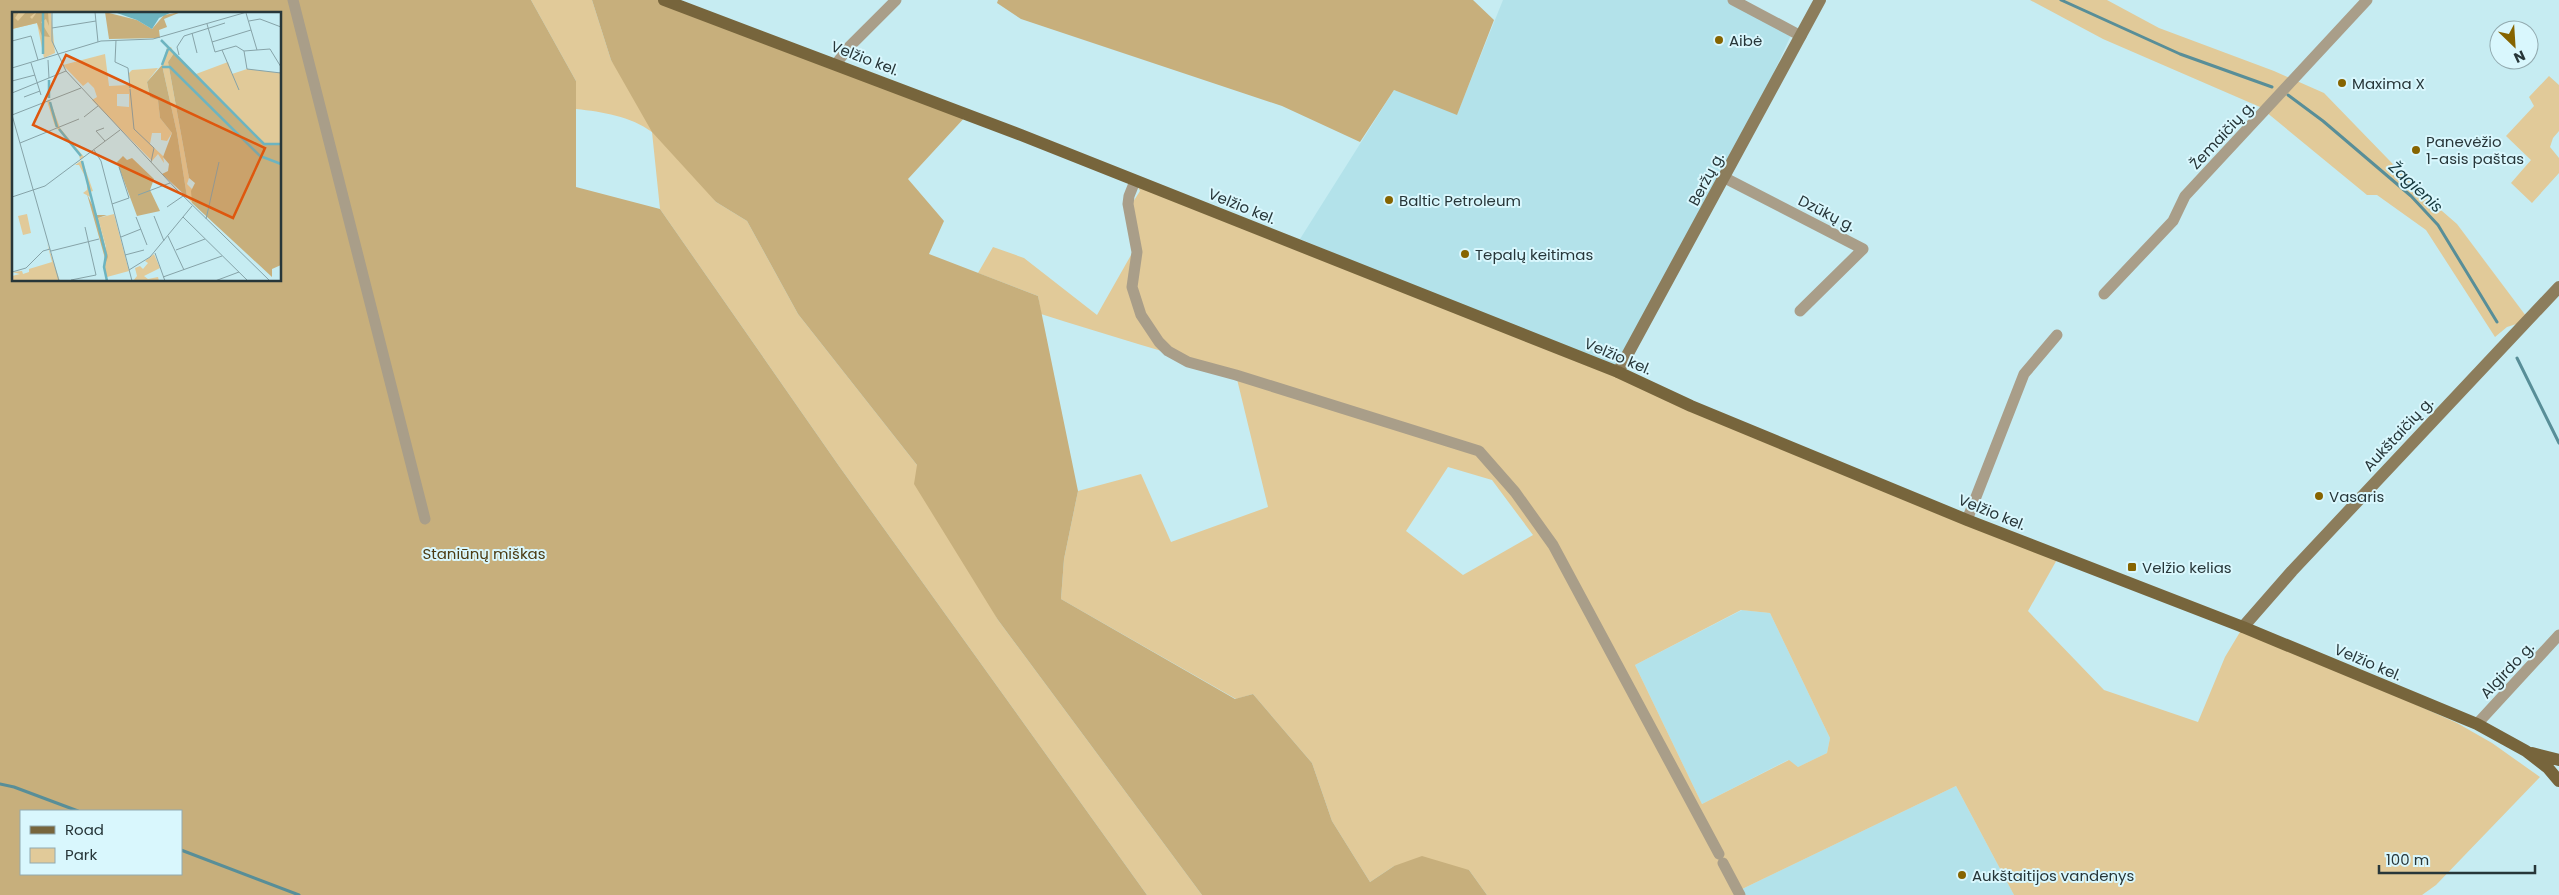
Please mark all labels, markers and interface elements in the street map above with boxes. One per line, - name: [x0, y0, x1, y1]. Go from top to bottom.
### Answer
- inset map: [12, 12, 281, 281]
- north arrow: [2489, 20, 2539, 70]
- place label: Aibė: [1729, 30, 1762, 51]
- marker: Aibė: [1713, 34, 1725, 46]
- street label: Velžio kel.: [828, 35, 902, 81]
- text: N: [2510, 45, 2528, 68]
- place label: Maxima X: [2352, 73, 2425, 94]
- marker: Maxima X: [2336, 77, 2348, 89]
- street label: Žemaičių g.: [2185, 96, 2259, 174]
- place label: Panevėžio 1-asis paštas: [2426, 131, 2524, 169]
- marker: Panevėžio 1-asis paštas: [2410, 144, 2422, 156]
- street label: Beržų g.: [1683, 149, 1729, 209]
- water label: Žagienis: [2383, 155, 2448, 218]
- street label: Velžio kel.: [1205, 183, 1279, 229]
- place label: Baltic Petroleum: [1399, 190, 1521, 211]
- street label: Dzūkų g.: [1795, 190, 1859, 236]
- marker: Baltic Petroleum: [1383, 194, 1395, 206]
- place label: Tepalų keitimas: [1475, 244, 1593, 265]
- marker: Tepalų keitimas: [1459, 248, 1471, 260]
- street label: Velžio kel.: [1581, 332, 1655, 380]
- street label: Aukštaičių g.: [2358, 392, 2438, 476]
- place label: Vasaris: [2329, 486, 2385, 507]
- street label: Velžio kel.: [1955, 489, 2029, 535]
- marker: Vasaris: [2313, 490, 2325, 502]
- park label: Staniūnų miškas: [422, 543, 546, 564]
- place label: Velžio kelias: [2142, 557, 2232, 578]
- marker: Velžio kelias: [2126, 561, 2138, 573]
- street label: Algirdo g.: [2475, 637, 2539, 703]
- street label: Velžio kel.: [2331, 638, 2405, 686]
- legend: [20, 810, 182, 875]
- text: Road: [65, 819, 104, 840]
- scale bar: [2379, 842, 2535, 874]
- text: Park: [65, 844, 97, 865]
- text: 100 m: [2386, 849, 2429, 870]
- place label: Aukštaitijos vandenys: [1972, 865, 2135, 886]
- marker: Aukštaitijos vandenys: [1956, 869, 1968, 881]

